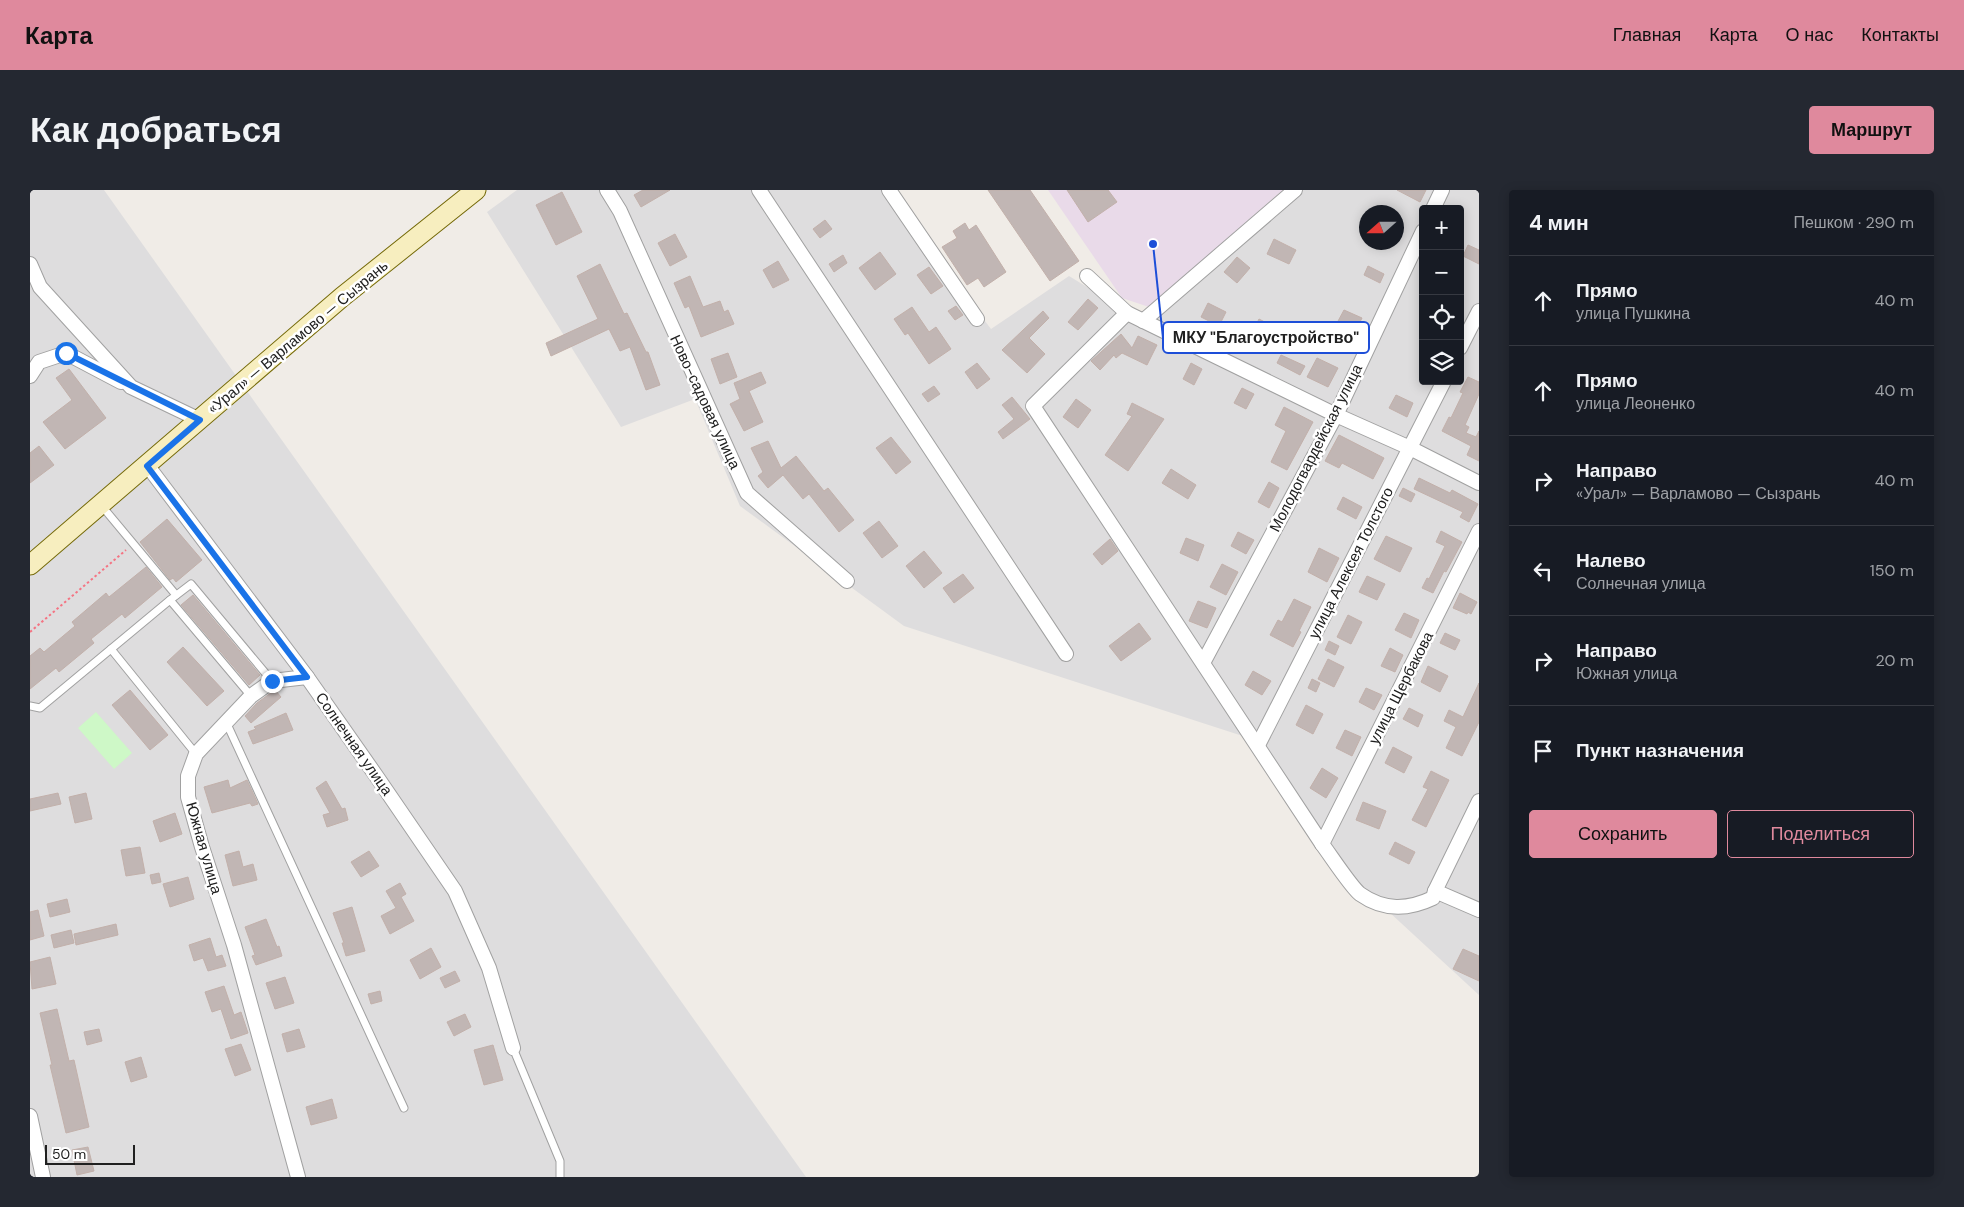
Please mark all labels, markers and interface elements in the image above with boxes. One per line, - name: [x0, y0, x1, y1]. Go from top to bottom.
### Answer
- text: Карта: [25, 20, 93, 51]
- text: Главная: [1613, 23, 1681, 47]
- text: Карта: [1709, 23, 1758, 47]
- text: О нас: [1786, 23, 1833, 47]
- text: Контакты: [1861, 23, 1939, 47]
- button: Маршрут: [1809, 106, 1934, 154]
- text: Как добраться: [30, 107, 282, 153]
- north arrow: [1359, 205, 1404, 250]
- map controls: [1419, 205, 1464, 385]
- button: +: [1419, 205, 1464, 250]
- text: 4 мин: [1529, 209, 1589, 237]
- text: Пешком · 290 m: [1793, 212, 1914, 233]
- button: −: [1419, 250, 1464, 295]
- street label: «Урал» — Варламово — Сызрань: [204, 256, 392, 418]
- text: Прямо: [1576, 278, 1638, 303]
- icon: ahead: [1529, 287, 1557, 315]
- text: 40 m: [1875, 290, 1914, 311]
- button: locate: [1419, 295, 1464, 340]
- text: улица Пушкина: [1576, 303, 1690, 324]
- callout: МКУ "Благоустройство": [1163, 322, 1369, 353]
- text: МКУ "Благоустройство": [1173, 327, 1359, 348]
- street label: Ново-садовая улица: [665, 332, 745, 473]
- button: layers: [1419, 340, 1464, 385]
- route start: [55, 342, 78, 365]
- street label: Молодогвардейская улица: [1265, 360, 1367, 535]
- text: Прямо: [1576, 368, 1638, 393]
- icon: ahead: [1529, 377, 1557, 405]
- text: 40 m: [1875, 380, 1914, 401]
- text: улица Леоненко: [1576, 393, 1695, 414]
- text: Направо: [1576, 458, 1657, 483]
- icon: right: [1529, 467, 1557, 495]
- text: 40 m: [1875, 470, 1914, 491]
- text: «Урал» — Варламово — Сызрань: [1576, 483, 1821, 504]
- street label: улица Алексея Толстого: [1304, 484, 1398, 642]
- text: Налево: [1576, 548, 1646, 573]
- icon: left: [1529, 557, 1557, 585]
- text: 150 m: [1870, 560, 1914, 581]
- text: Солнечная улица: [1576, 573, 1706, 594]
- street label: улица Щербакова: [1364, 628, 1438, 748]
- text: Направо: [1576, 638, 1657, 663]
- icon: right: [1529, 647, 1557, 675]
- text: 20 m: [1875, 650, 1914, 671]
- text: Южная улица: [1576, 663, 1678, 684]
- route end: [261, 670, 284, 693]
- street label: Солнечная улица: [311, 688, 397, 800]
- icon: arrive: [1529, 737, 1557, 765]
- text: Пункт назначения: [1576, 738, 1744, 763]
- street label: Южная улица: [181, 800, 227, 897]
- button: Сохранить: [1529, 810, 1717, 858]
- button: Поделиться: [1727, 810, 1914, 858]
- scale bar: [45, 1142, 135, 1165]
- text: 50 m: [52, 1145, 86, 1163]

